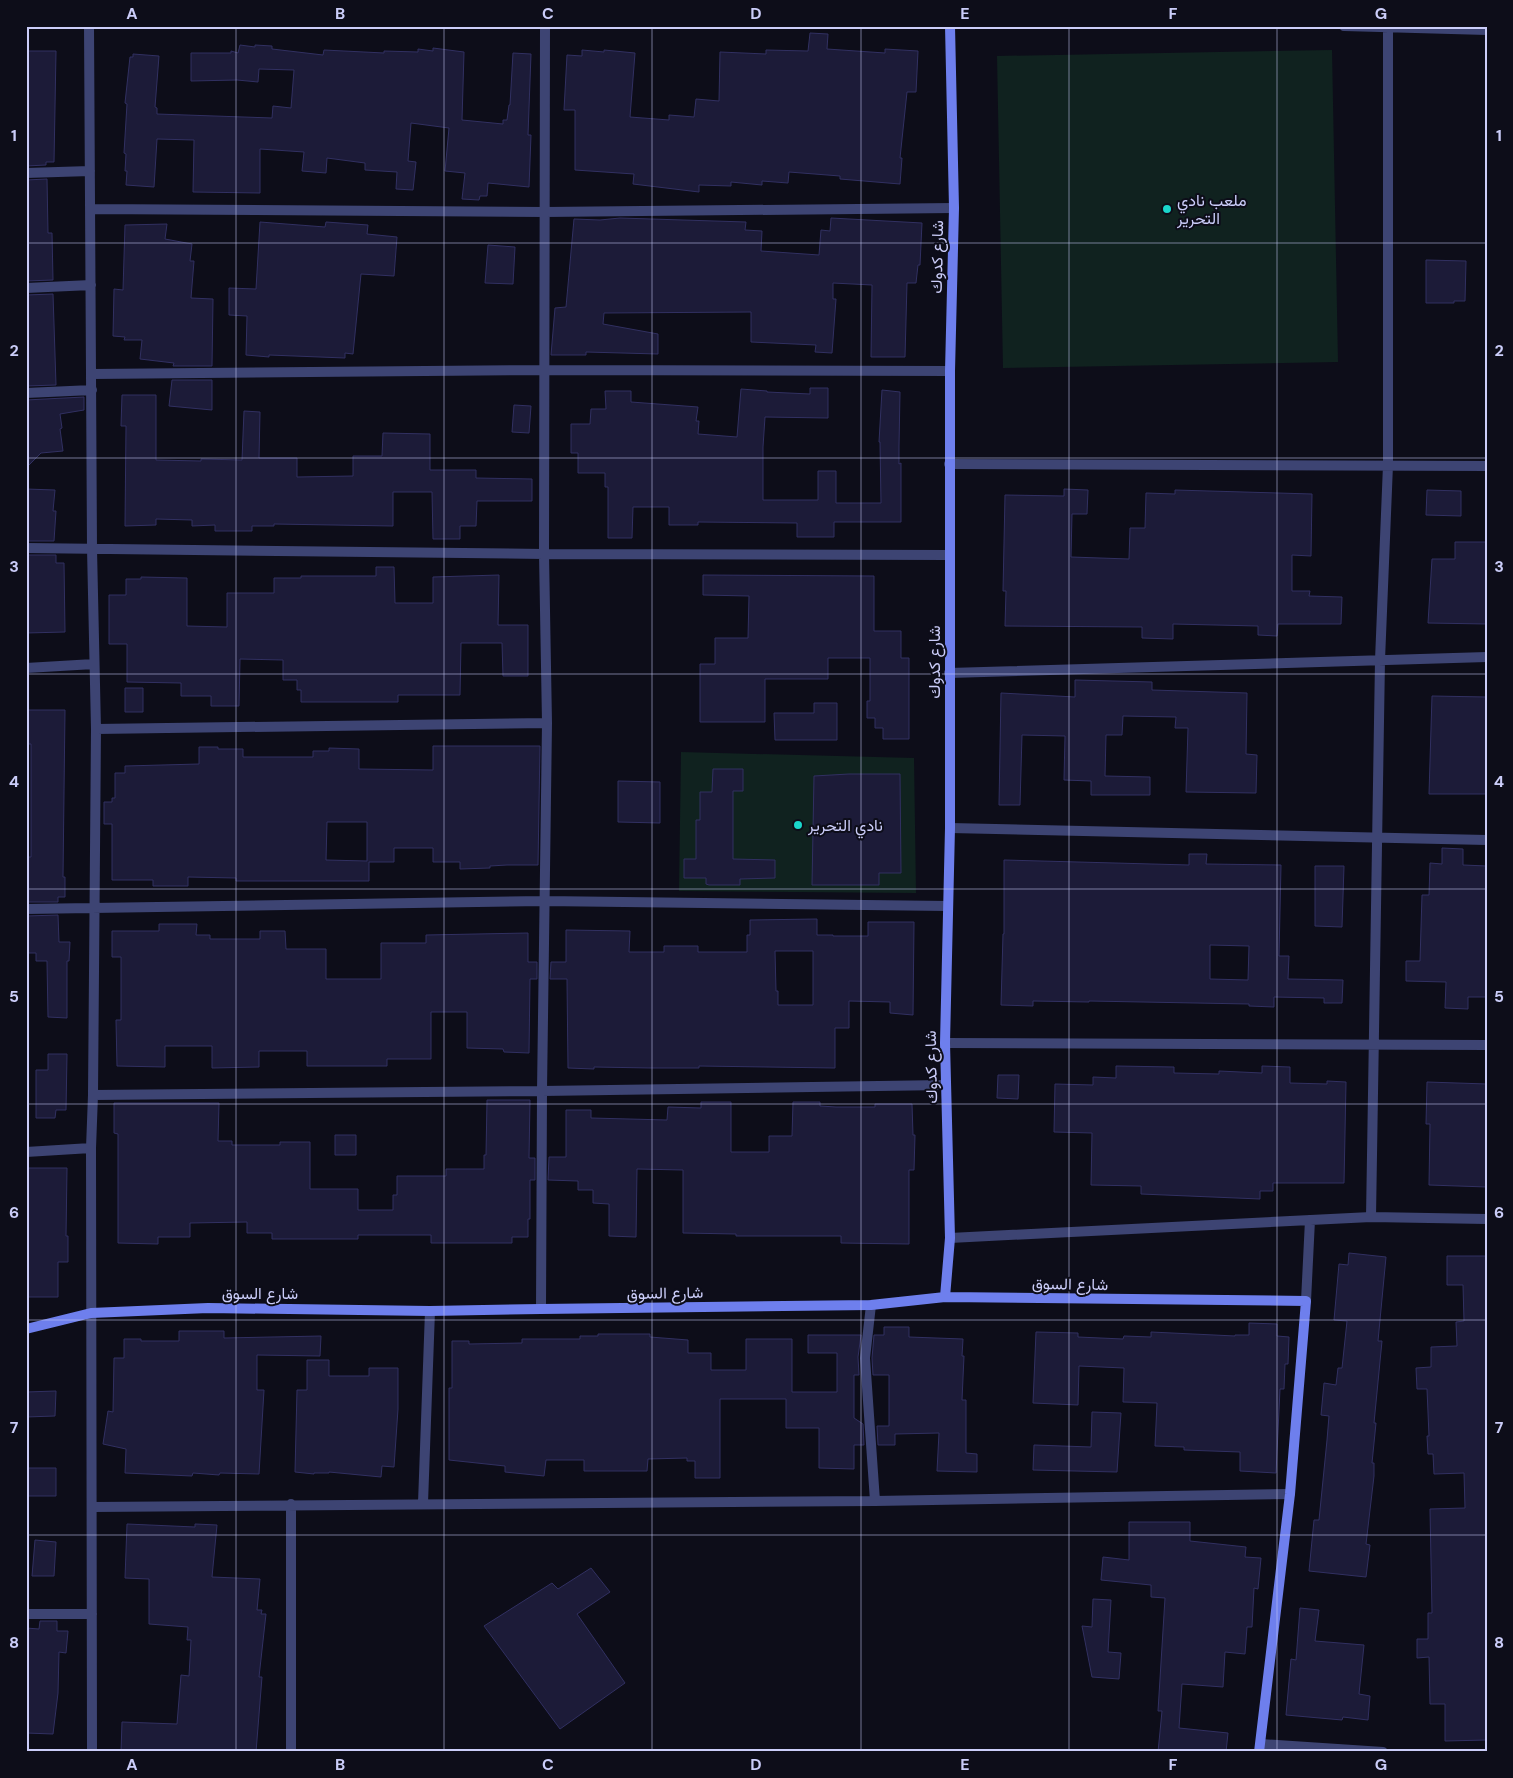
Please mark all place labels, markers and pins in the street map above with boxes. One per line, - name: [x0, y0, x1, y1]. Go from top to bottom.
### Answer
- place label: ملعب نادي التحرير: [1176, 190, 1247, 229]
- marker: ملعب نادي التحرير: [1161, 203, 1173, 215]
- place label: نادي التحرير: [807, 815, 883, 839]
- marker: نادي التحرير: [792, 819, 804, 831]

